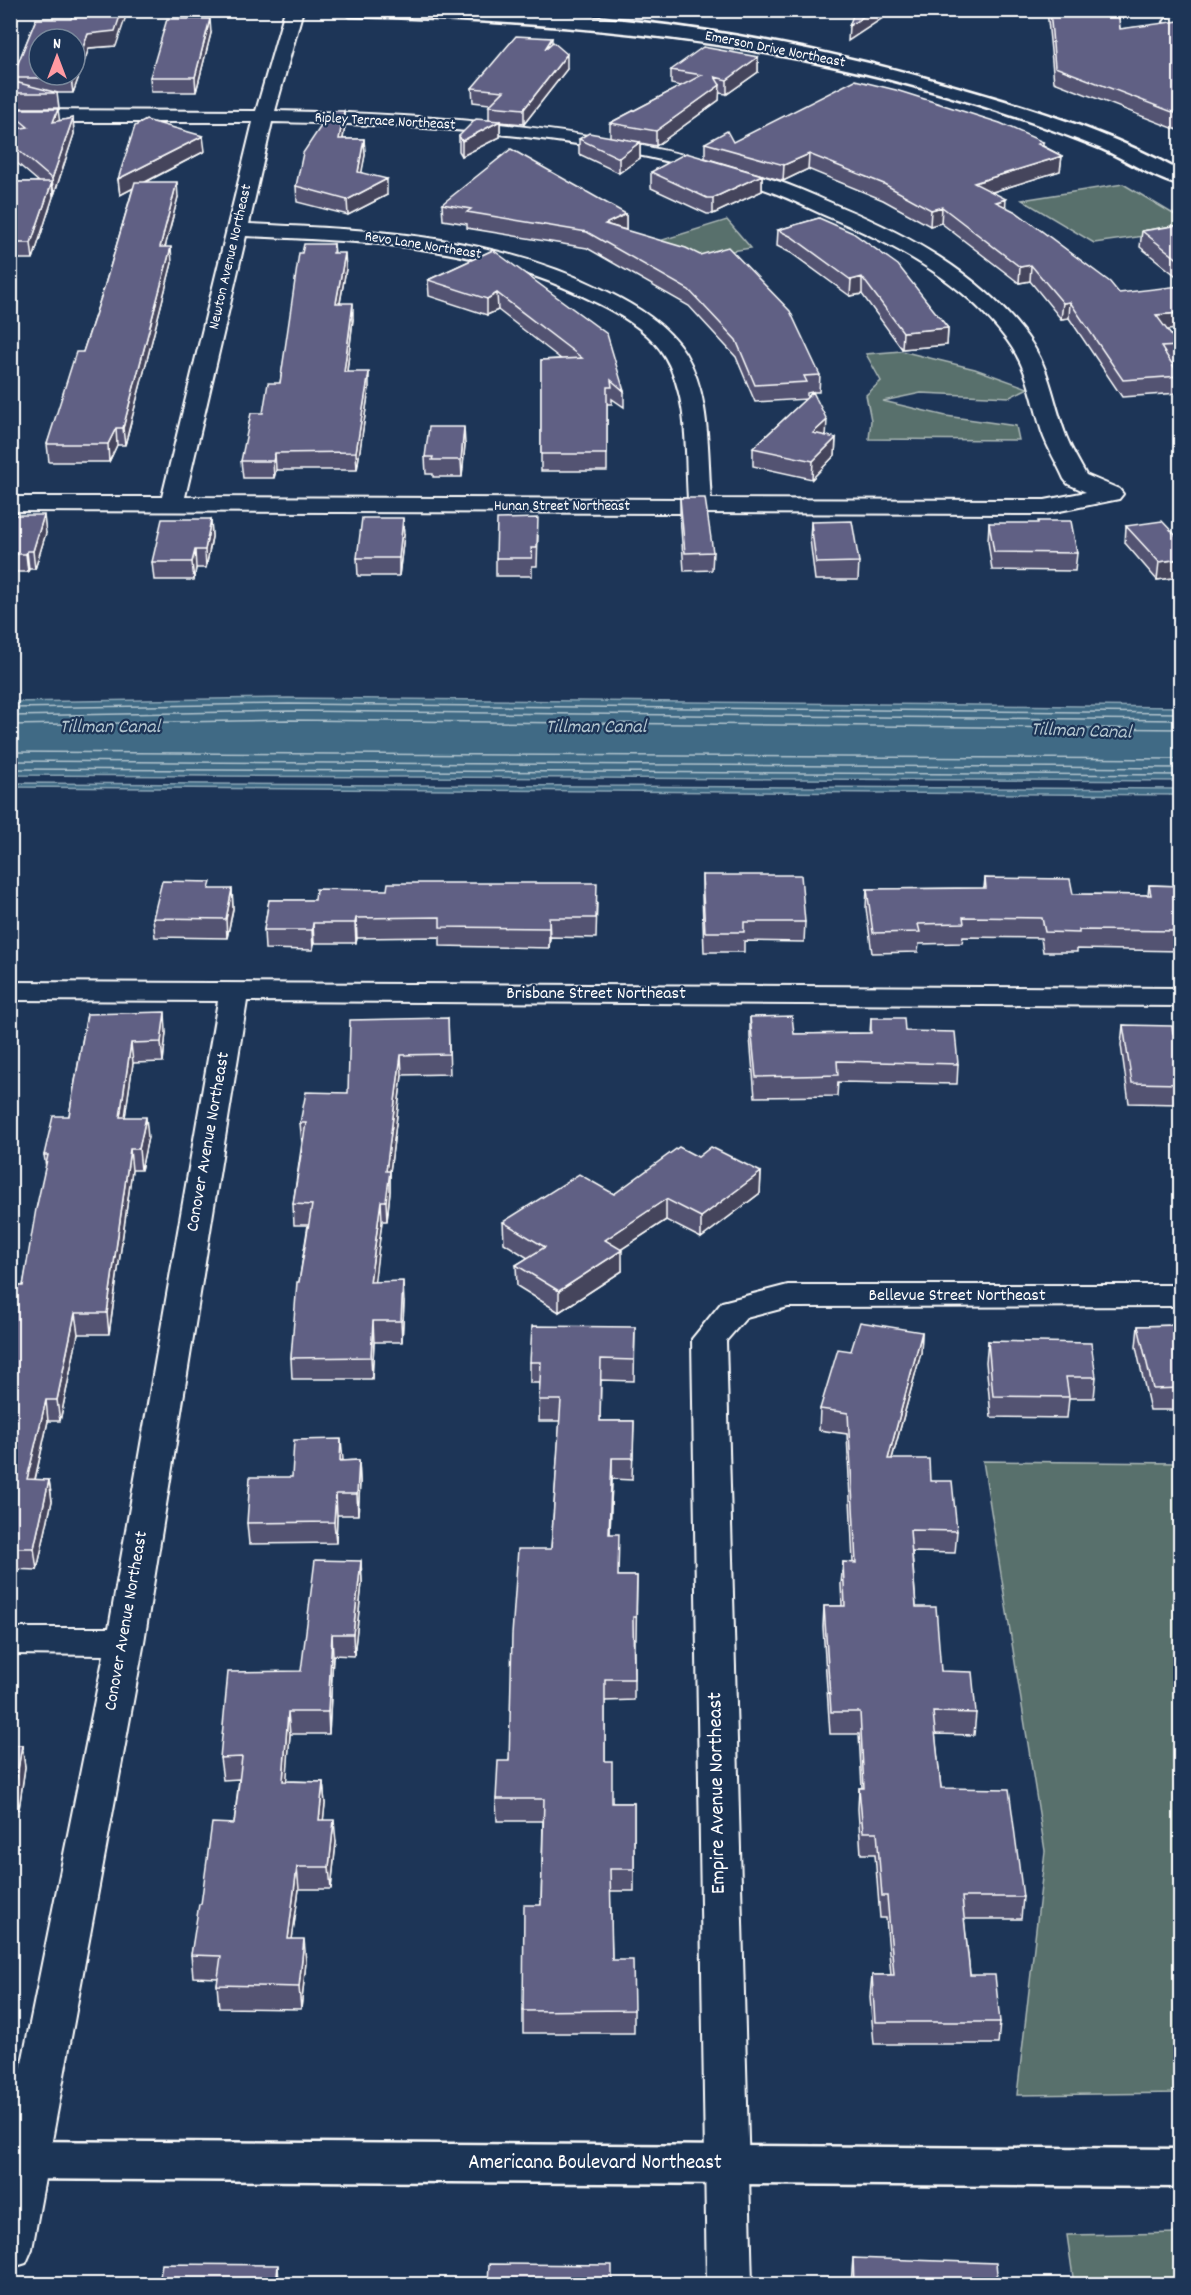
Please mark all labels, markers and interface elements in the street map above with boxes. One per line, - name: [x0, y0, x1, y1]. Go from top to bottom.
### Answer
- street label: Emerson Drive Northeast: [703, 26, 847, 74]
- north arrow: [27, 27, 87, 87]
- text: N: [53, 33, 61, 56]
- street label: Ripley Terrace Northeast: [314, 107, 456, 137]
- street label: Newton Avenue Northeast: [204, 182, 258, 332]
- street label: Revo Lane Northeast: [363, 226, 483, 266]
- street label: Hunan Street Northeast: [494, 496, 630, 518]
- water label: Tillman Canal: [60, 714, 163, 742]
- water label: Tillman Canal: [546, 714, 649, 742]
- water label: Tillman Canal: [1030, 716, 1134, 748]
- street label: Brisbane Street Northeast: [506, 982, 686, 1007]
- street label: Conover Avenue Northeast: [181, 1050, 237, 1234]
- street label: Bellevue Street Northeast: [868, 1284, 1046, 1309]
- street label: Conover Avenue Northeast: [99, 1529, 155, 1713]
- street label: Empire Avenue Northeast: [701, 1691, 735, 1894]
- street label: Americana Boulevard Northeast: [468, 2149, 722, 2179]

